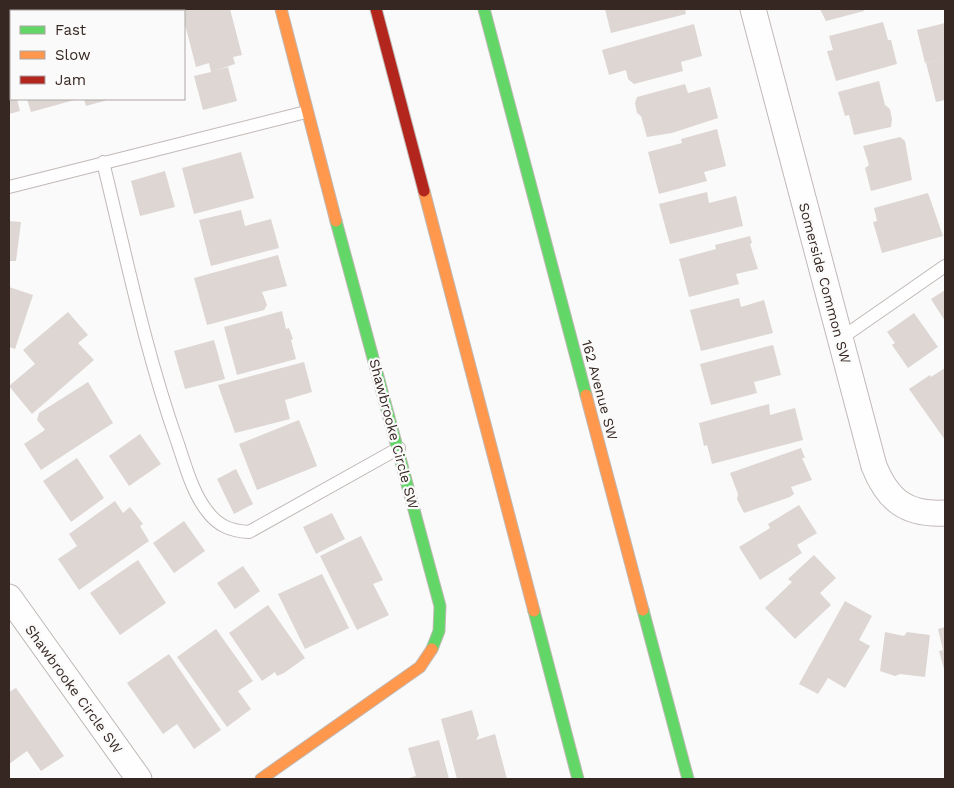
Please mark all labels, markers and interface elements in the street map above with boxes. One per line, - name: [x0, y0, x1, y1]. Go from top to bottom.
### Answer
- legend: [10, 10, 185, 100]
- text: Fast: [55, 21, 87, 39]
- text: Slow: [55, 46, 91, 64]
- text: Jam: [55, 71, 86, 89]
- street label: Somerside Common SW: [796, 201, 854, 365]
- street label: 162 Avenue SW: [579, 338, 621, 442]
- street label: Shawbrooke Circle SW: [366, 357, 422, 511]
- street label: Shawbrooke Circle SW: [22, 622, 126, 756]

